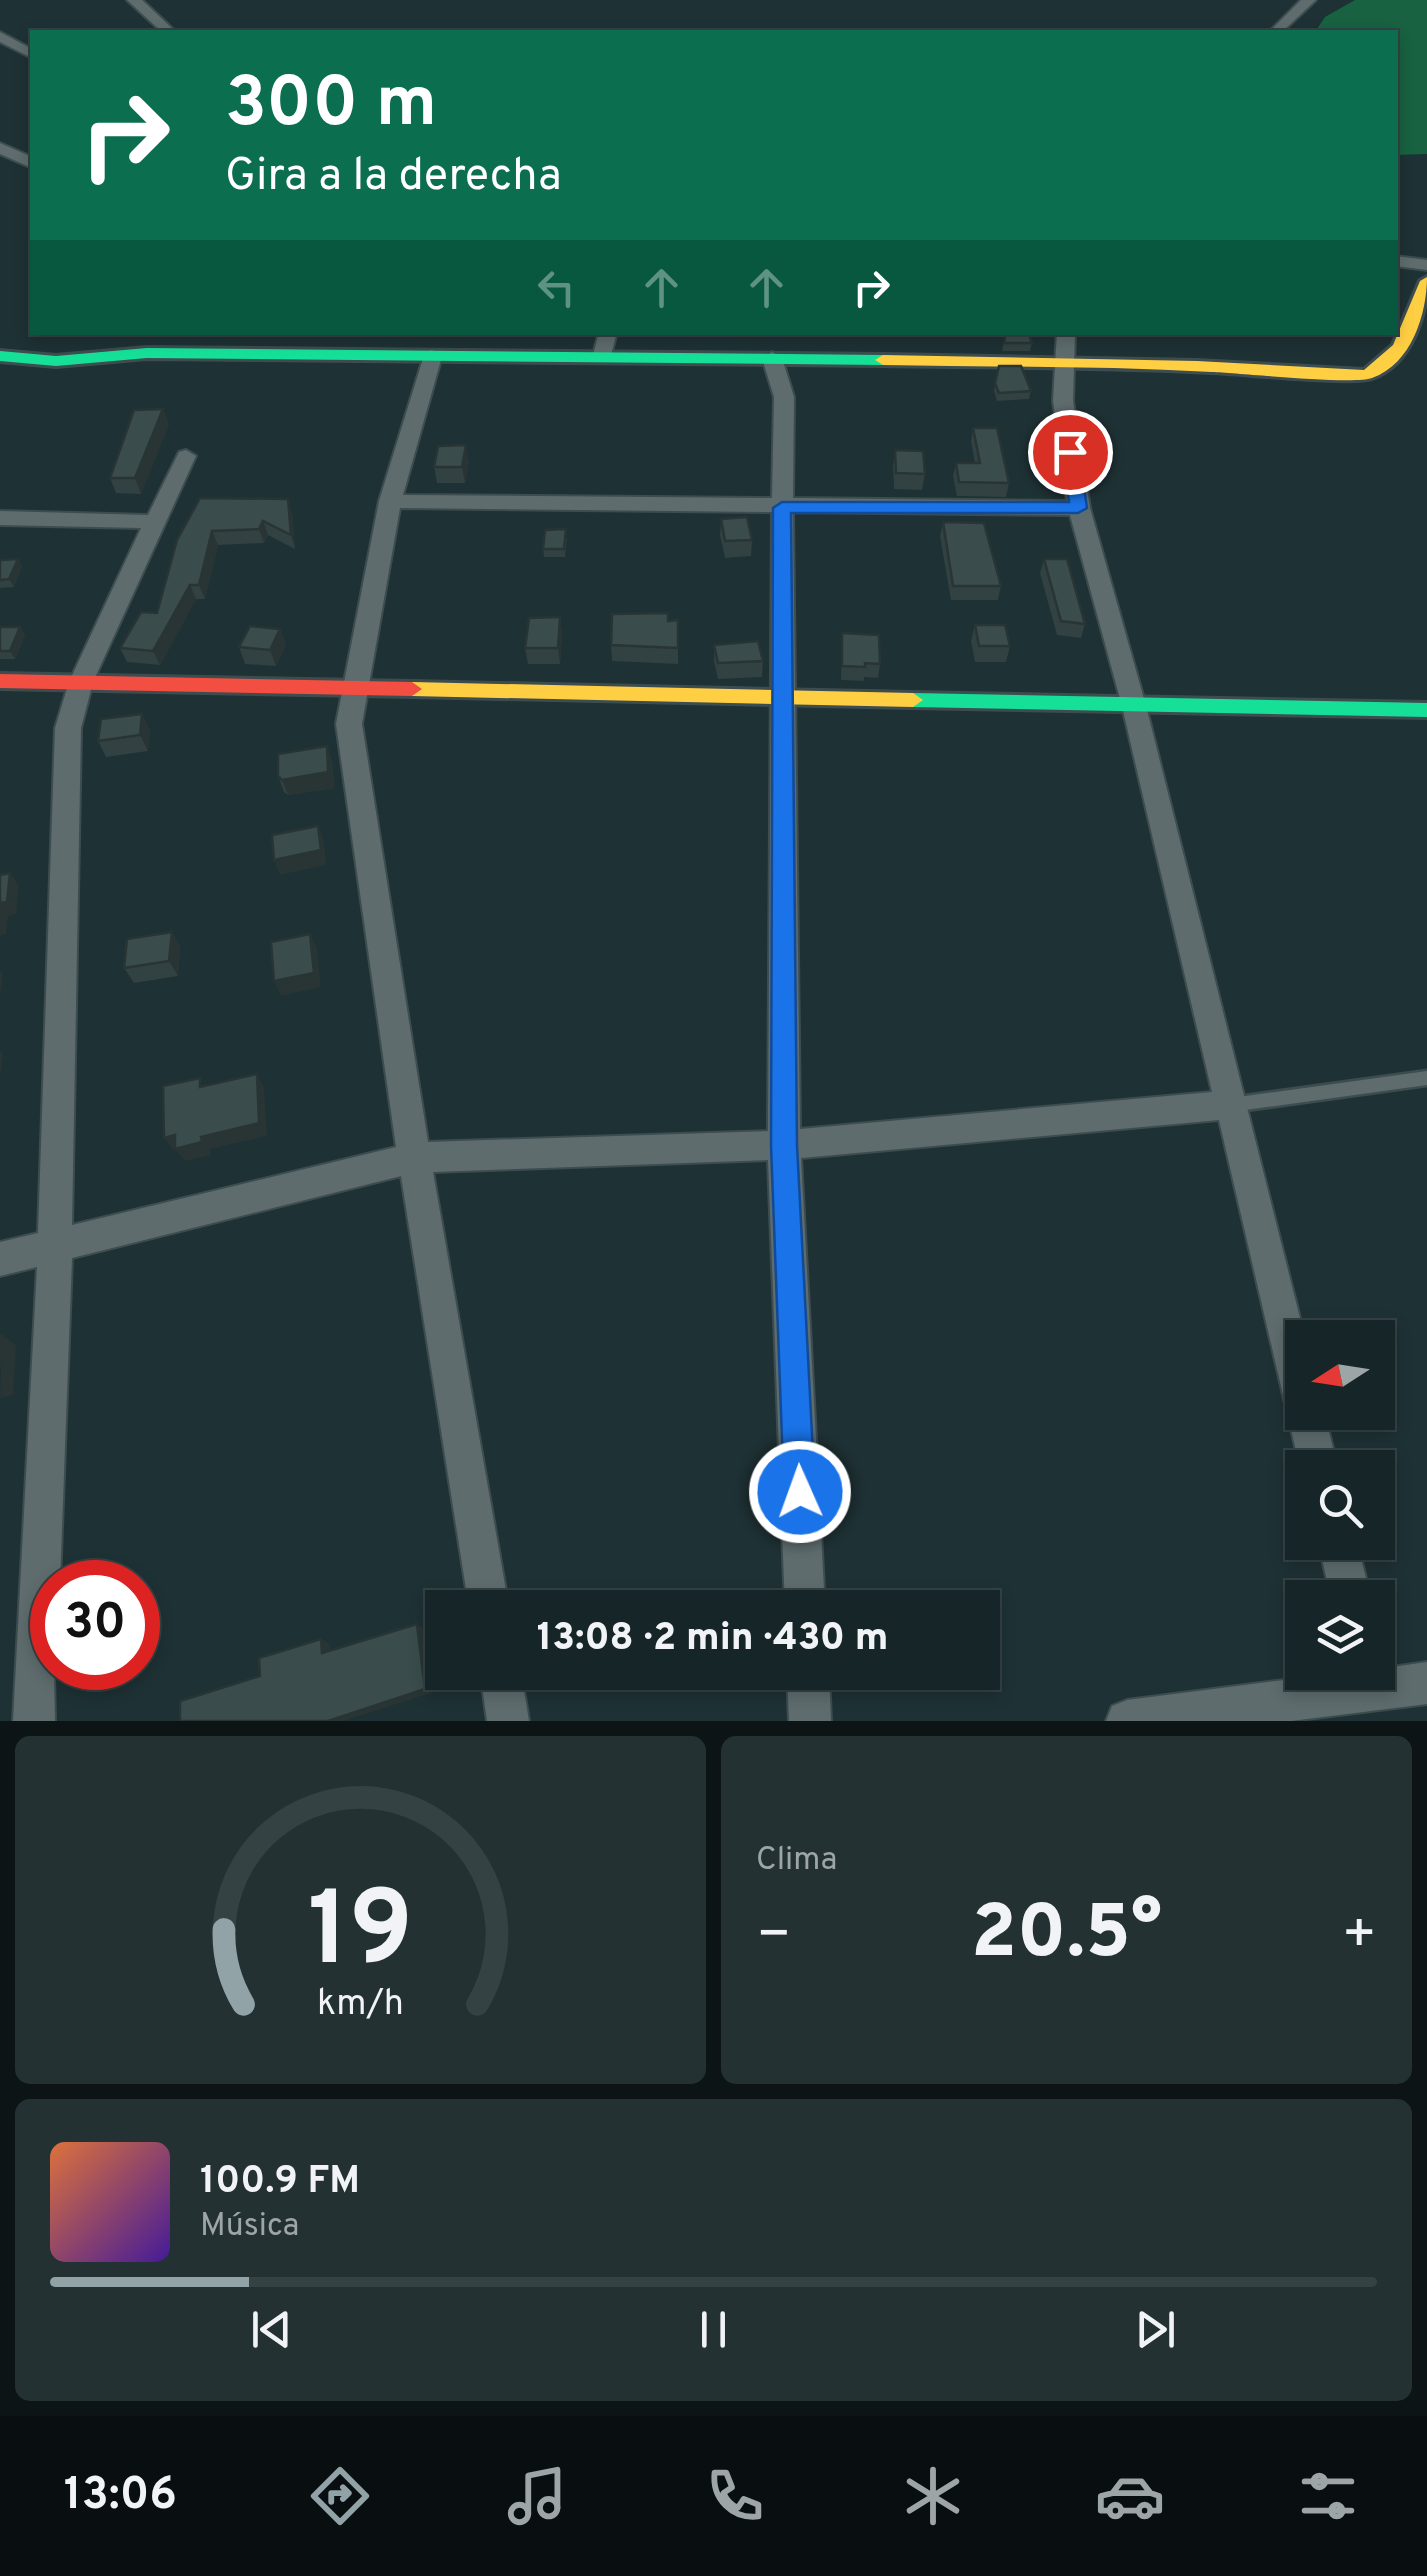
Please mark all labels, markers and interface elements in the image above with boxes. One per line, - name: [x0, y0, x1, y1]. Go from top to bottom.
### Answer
- text: 300 m: [225, 62, 437, 151]
- icon: right: [60, 70, 190, 200]
- text: Gira a la derecha: [225, 149, 562, 206]
- icon: left: [529, 260, 584, 315]
- icon: ahead: [634, 260, 689, 315]
- icon: ahead: [739, 260, 794, 315]
- icon: right: [844, 260, 899, 315]
- pin: [1028, 410, 1113, 495]
- icon: arrive: [1043, 425, 1098, 480]
- north arrow: [1285, 1320, 1395, 1430]
- map controls: [1285, 1320, 1395, 1690]
- position arrow: [748, 1440, 852, 1544]
- button: search: [1285, 1450, 1395, 1560]
- speed limit sign: 30: [30, 1560, 160, 1690]
- button: layers: [1285, 1580, 1395, 1690]
- text: 13:08 · 2 min · 430 m: [537, 1615, 888, 1664]
- text: Clima: [756, 1841, 837, 1881]
- text: 19: [308, 1870, 413, 2002]
- text: 20.5°: [971, 1889, 1162, 1984]
- text: −: [756, 1902, 791, 1972]
- text: +: [1342, 1902, 1377, 1972]
- text: km/h: [317, 1982, 404, 2028]
- text: 100.9 FM: [200, 2158, 360, 2207]
- text: Música: [200, 2207, 299, 2247]
- icon: previous: [244, 2302, 299, 2357]
- icon: pause: [686, 2302, 741, 2357]
- icon: next: [1128, 2302, 1183, 2357]
- icon: directions: [305, 2461, 375, 2531]
- icon: music: [502, 2461, 572, 2531]
- icon: phone: [700, 2461, 770, 2531]
- icon: climate: [898, 2461, 968, 2531]
- icon: car: [1095, 2461, 1165, 2531]
- icon: filters: [1293, 2461, 1363, 2531]
- text: 13:06: [64, 2468, 177, 2525]

